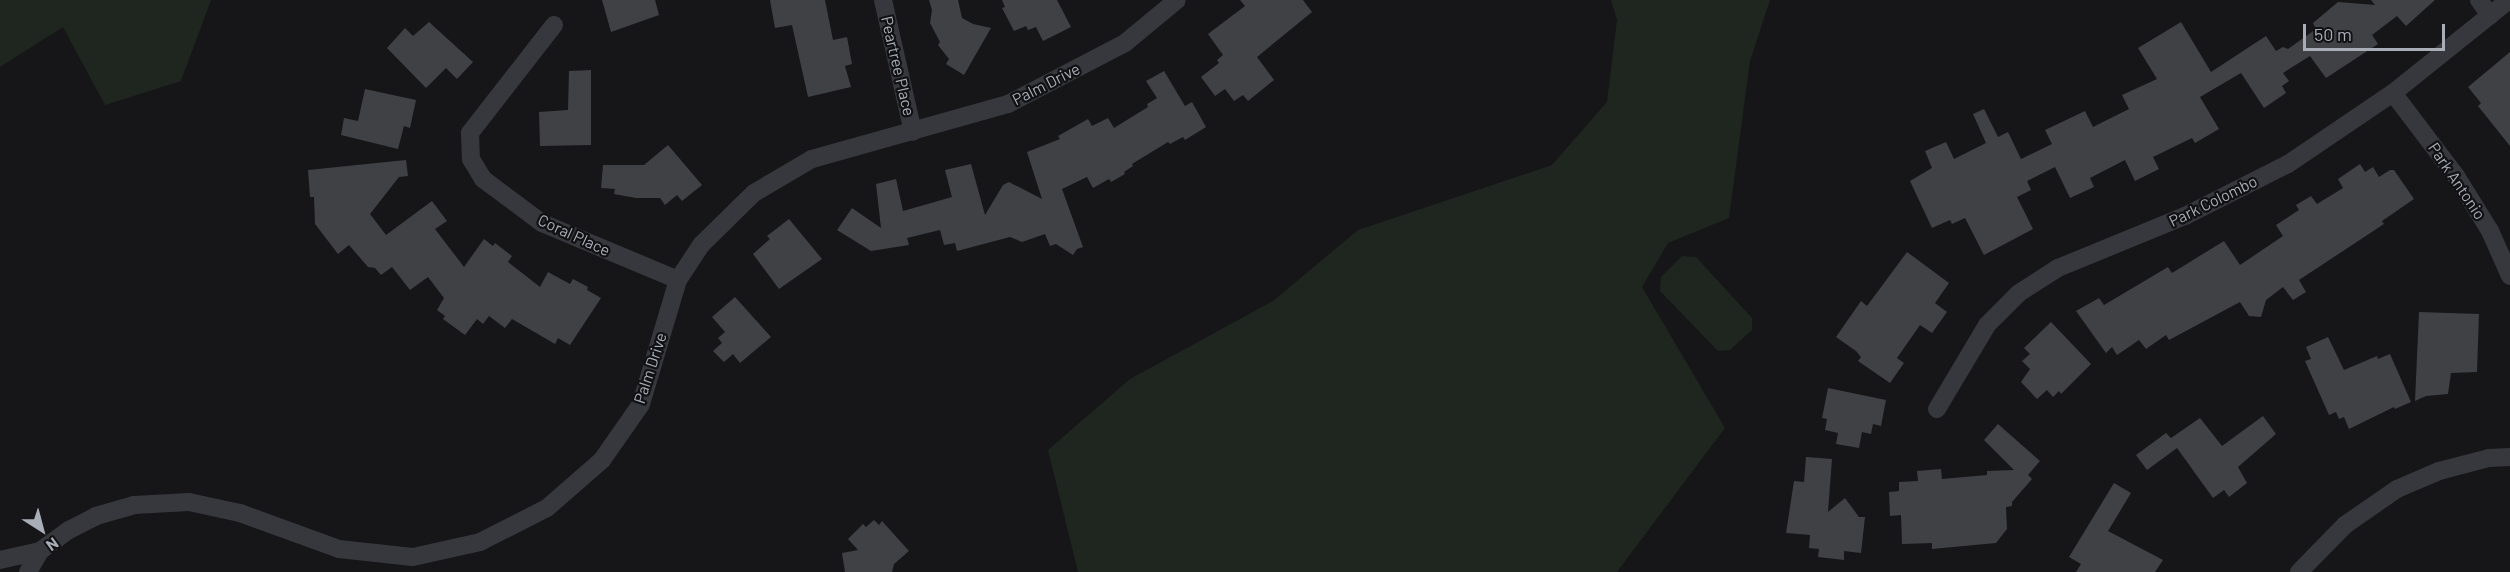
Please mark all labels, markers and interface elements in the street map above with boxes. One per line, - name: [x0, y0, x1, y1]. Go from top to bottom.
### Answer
- scale bar: [2306, 12, 2448, 50]
- street label: Peartree Place: [877, 14, 919, 118]
- text: 50 m: [2314, 23, 2352, 45]
- street label: Palm Drive: [1009, 59, 1083, 109]
- street label: Park Antonio: [2424, 139, 2490, 223]
- street label: Park Colombo: [2166, 171, 2260, 231]
- street label: Coral Place: [535, 210, 613, 260]
- street label: Palm Drive: [630, 330, 670, 406]
- north arrow: [12, 500, 72, 560]
- text: N: [43, 534, 63, 556]

